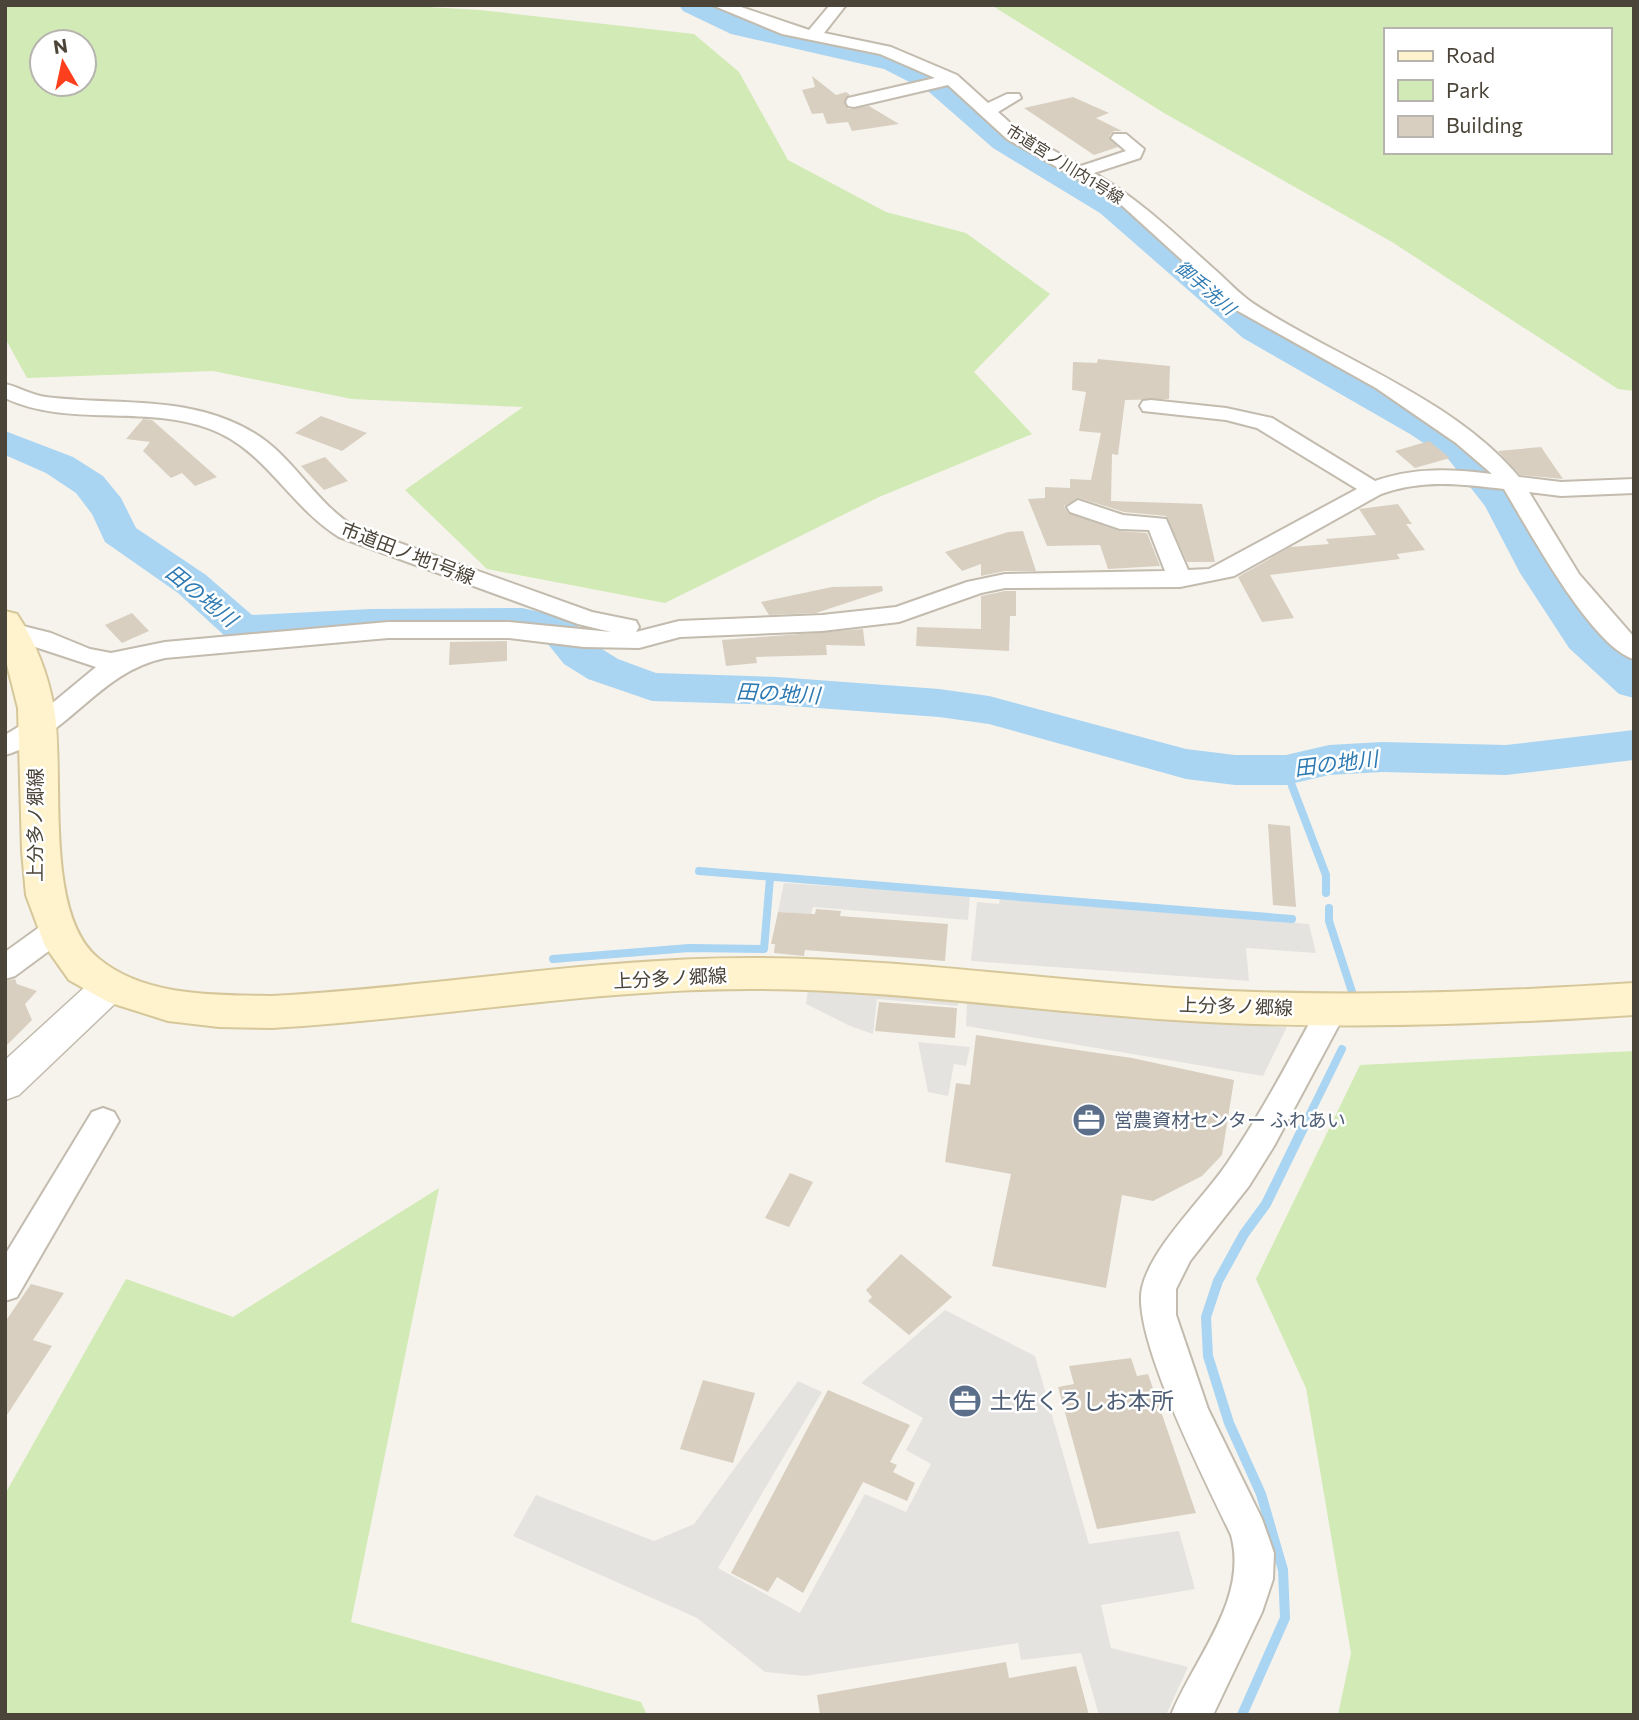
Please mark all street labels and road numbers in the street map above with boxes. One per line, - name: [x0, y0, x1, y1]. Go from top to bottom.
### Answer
- street label: 市道宮ノ川内1号線: [1003, 120, 1127, 207]
- street label: 市道田ノ地1号線: [338, 517, 478, 589]
- street label: 上分多ノ郷線: [23, 768, 46, 882]
- street label: 上分多ノ郷線: [612, 963, 728, 992]
- street label: 上分多ノ郷線: [1179, 992, 1293, 1019]

